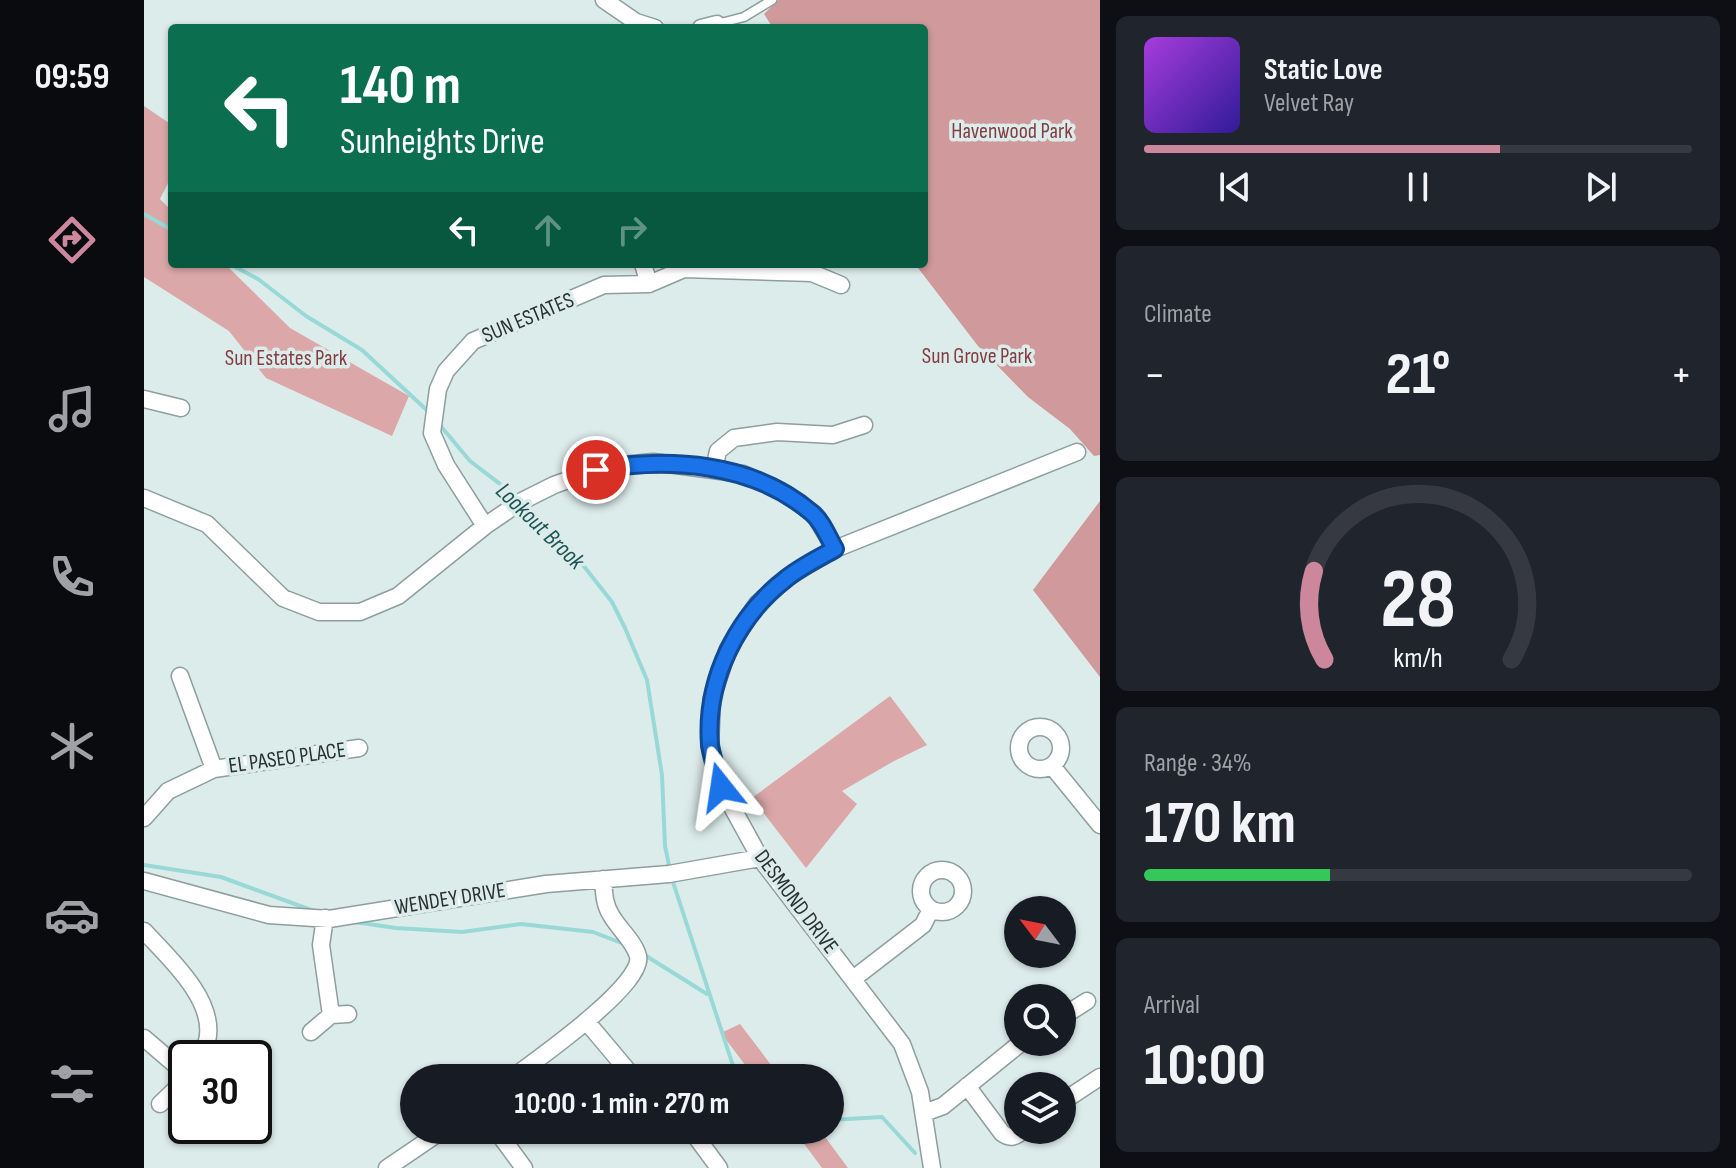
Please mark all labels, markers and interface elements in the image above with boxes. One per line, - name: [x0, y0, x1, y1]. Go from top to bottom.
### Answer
- text: Static Love: [1264, 52, 1383, 88]
- text: 140 m: [340, 53, 461, 120]
- text: 09:59: [34, 56, 110, 99]
- icon: left: [208, 56, 312, 160]
- text: Velvet Ray: [1264, 88, 1354, 119]
- park label: Havenwood Park: [951, 118, 1073, 145]
- text: Sunheights Drive: [340, 121, 545, 164]
- icon: previous: [1213, 165, 1257, 209]
- icon: pause: [1396, 165, 1440, 209]
- icon: next: [1579, 165, 1623, 209]
- icon: left: [442, 208, 486, 252]
- icon: ahead: [526, 208, 570, 252]
- icon: right: [610, 208, 654, 252]
- icon: directions: [44, 212, 100, 268]
- street label: SUN ESTATES: [478, 287, 578, 349]
- text: Climate: [1144, 299, 1212, 330]
- text: 21°: [1385, 339, 1451, 411]
- park label: Sun Grove Park: [922, 343, 1033, 370]
- park label: Sun Estates Park: [225, 345, 348, 372]
- text: −: [1144, 349, 1166, 402]
- text: +: [1670, 349, 1692, 402]
- icon: music: [44, 381, 100, 437]
- pin: [562, 436, 630, 504]
- icon: arrive: [574, 448, 618, 492]
- water label: Lookout Brook: [490, 477, 591, 576]
- icon: phone: [44, 549, 100, 605]
- text: 28: [1380, 551, 1456, 651]
- text: km/h: [1393, 641, 1443, 676]
- icon: climate: [44, 718, 100, 774]
- street label: EL PASEO PLACE: [227, 736, 347, 780]
- position arrow: [679, 745, 763, 829]
- text: Range · 34%: [1144, 748, 1252, 779]
- text: 170 km: [1144, 788, 1296, 860]
- street label: DESMOND DRIVE: [748, 845, 844, 959]
- street label: WENDEY DRIVE: [393, 877, 507, 921]
- icon: car: [44, 887, 100, 943]
- north arrow: [1004, 896, 1076, 968]
- map controls: [1004, 896, 1076, 1144]
- button: search: [1004, 984, 1076, 1056]
- text: Arrival: [1144, 990, 1200, 1021]
- text: 10:00: [1144, 1030, 1266, 1102]
- speed limit sign: 30: [168, 1040, 272, 1144]
- icon: filters: [44, 1056, 100, 1112]
- button: layers: [1004, 1072, 1076, 1144]
- text: 10:00 · 1 min · 270 m: [515, 1086, 729, 1122]

